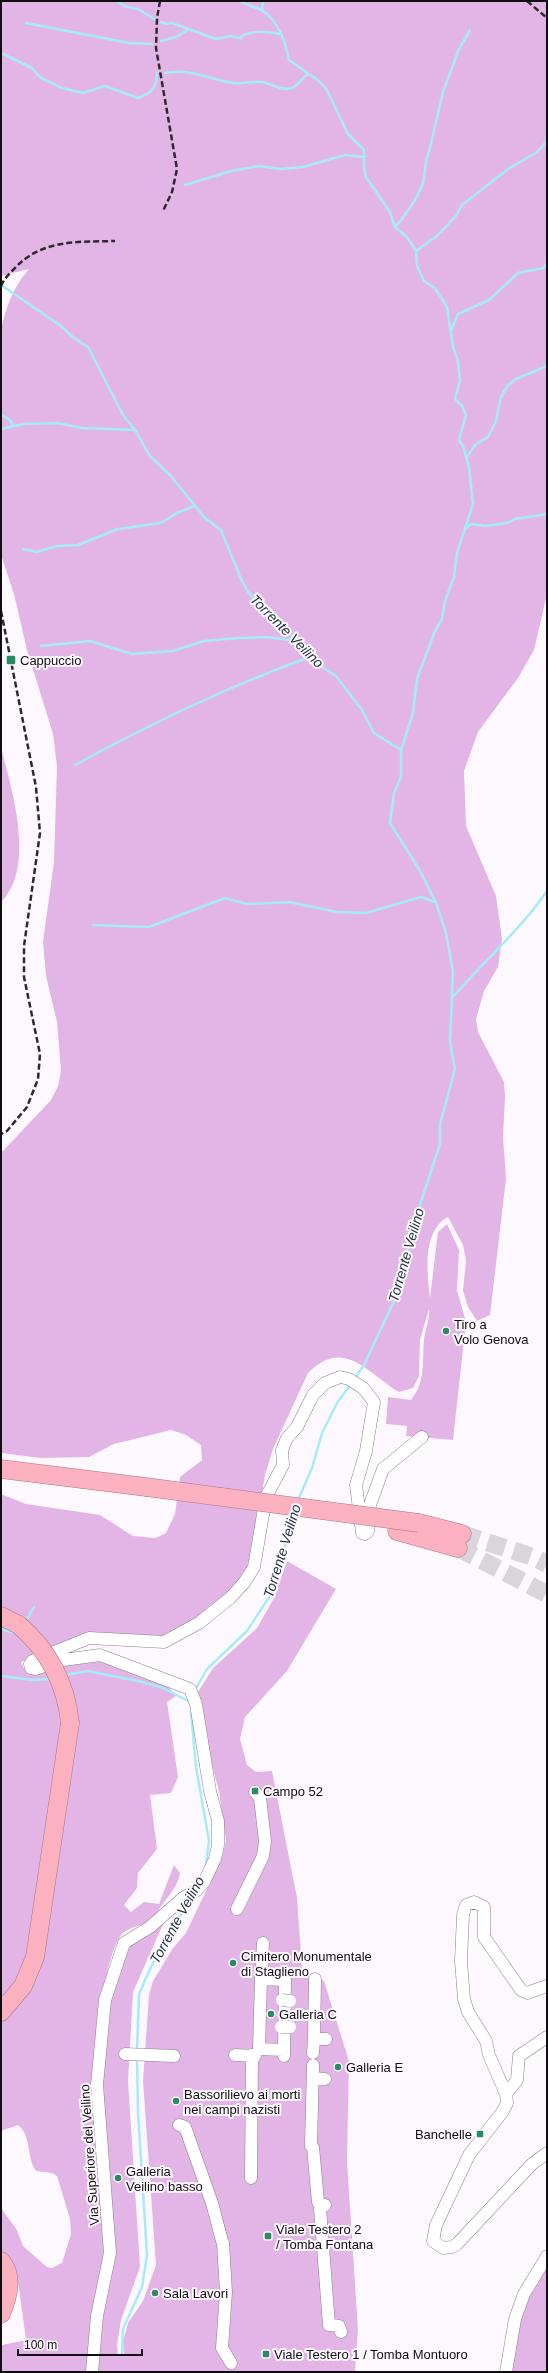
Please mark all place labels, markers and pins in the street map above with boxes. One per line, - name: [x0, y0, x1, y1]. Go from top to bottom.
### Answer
- place label: Cappuccio: [20, 653, 81, 668]
- marker: Cappuccio: [5, 654, 17, 666]
- place label: Tiro a Volo Genova: [454, 1317, 529, 1347]
- marker: Tiro a Volo Genova: [441, 1326, 451, 1336]
- place label: Campo 52: [263, 1784, 323, 1799]
- marker: Campo 52: [250, 1786, 260, 1796]
- place label: Cimitero Monumentale di Staglieno: [241, 1949, 372, 1979]
- marker: Cimitero Monumentale di Staglieno: [228, 1958, 238, 1968]
- place label: Galleria C: [279, 2007, 337, 2022]
- marker: Galleria C: [266, 2009, 276, 2019]
- place label: Galleria E: [346, 2060, 403, 2075]
- marker: Galleria E: [333, 2062, 343, 2072]
- place label: Bassorilievo ai morti nei campi nazisti: [184, 2087, 300, 2117]
- marker: Bassorilievo ai morti nei campi nazisti: [171, 2096, 181, 2106]
- place label: Banchelle: [415, 2127, 472, 2142]
- marker: Banchelle: [475, 2129, 485, 2139]
- place label: Galleria Veilino basso: [126, 2164, 203, 2194]
- marker: Galleria Veilino basso: [113, 2173, 123, 2183]
- place label: Viale Testero 2 / Tomba Fontana: [276, 2222, 374, 2252]
- marker: Viale Testero 2 / Tomba Fontana: [263, 2231, 273, 2241]
- place label: Sala Lavori: [163, 2286, 228, 2301]
- marker: Sala Lavori: [150, 2288, 160, 2298]
- place label: Viale Testero 1 / Tomba Montuoro: [274, 2347, 468, 2362]
- marker: Viale Testero 1 / Tomba Montuoro: [261, 2349, 271, 2359]

